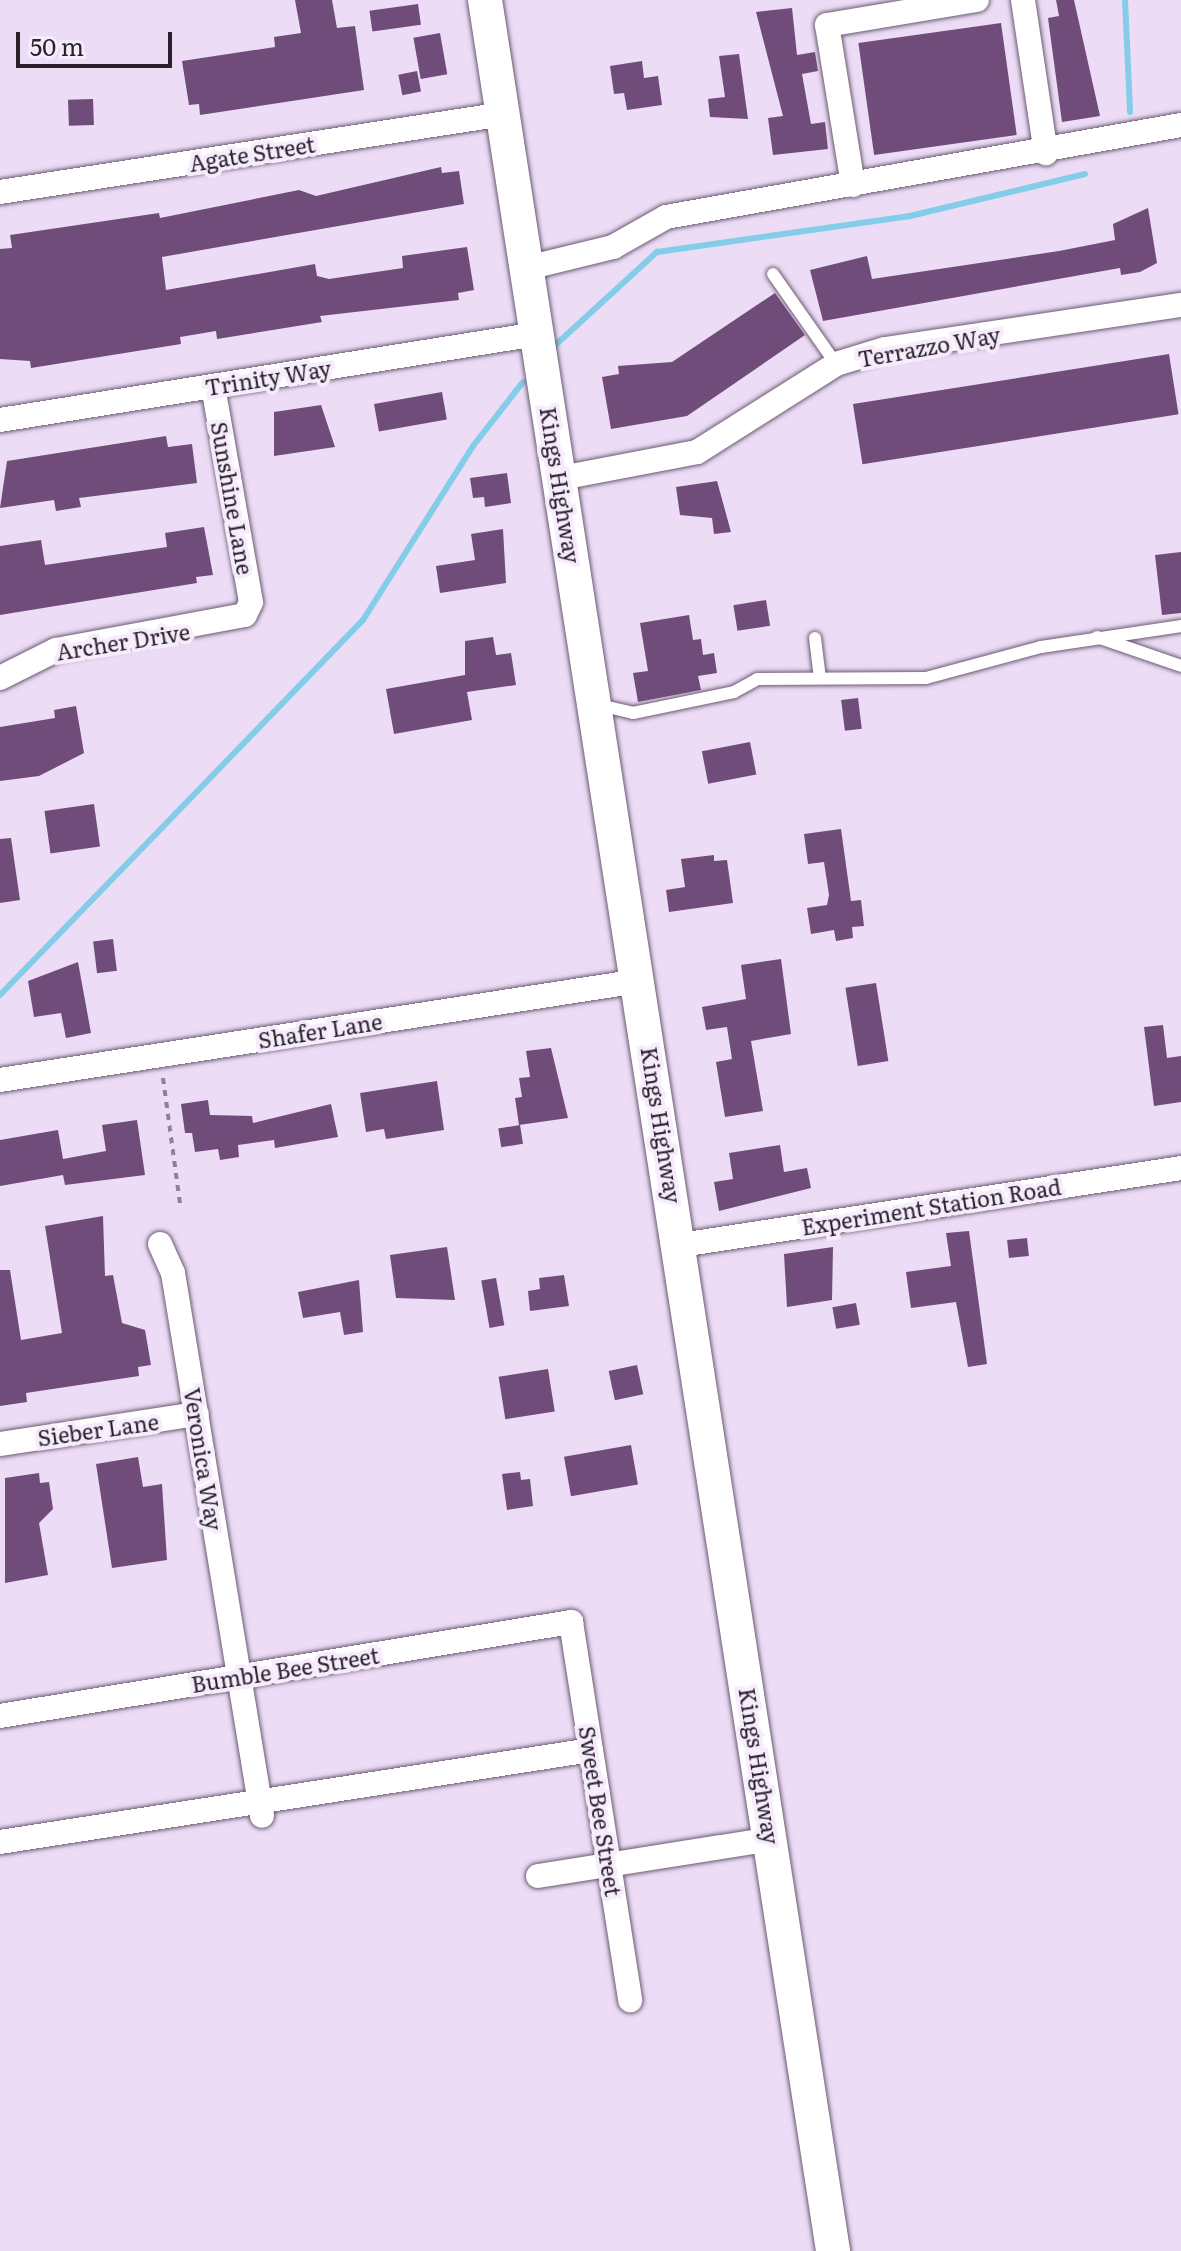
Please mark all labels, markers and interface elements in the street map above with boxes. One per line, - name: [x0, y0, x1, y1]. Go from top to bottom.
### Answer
- scale bar: [20, 16, 176, 66]
- text: 50 m: [30, 28, 84, 63]
- street label: Agate Street: [187, 130, 317, 176]
- street label: Terrazzo Way: [856, 320, 1002, 372]
- street label: Trinity Way: [203, 354, 333, 400]
- street label: Kings Highway: [536, 405, 586, 565]
- street label: Sunshine Lane: [207, 419, 259, 577]
- street label: Archer Drive: [54, 617, 192, 665]
- street label: Shafer Lane: [256, 1007, 384, 1053]
- street label: Kings Highway: [637, 1045, 687, 1205]
- street label: Experiment Station Road: [799, 1172, 1063, 1240]
- street label: Veronica Way: [180, 1386, 228, 1532]
- street label: Sieber Lane: [36, 1407, 160, 1451]
- street label: Bumble Bee Street: [189, 1641, 381, 1697]
- street label: Kings Highway: [735, 1686, 785, 1846]
- street label: Sweet Bee Street: [575, 1724, 627, 1898]

